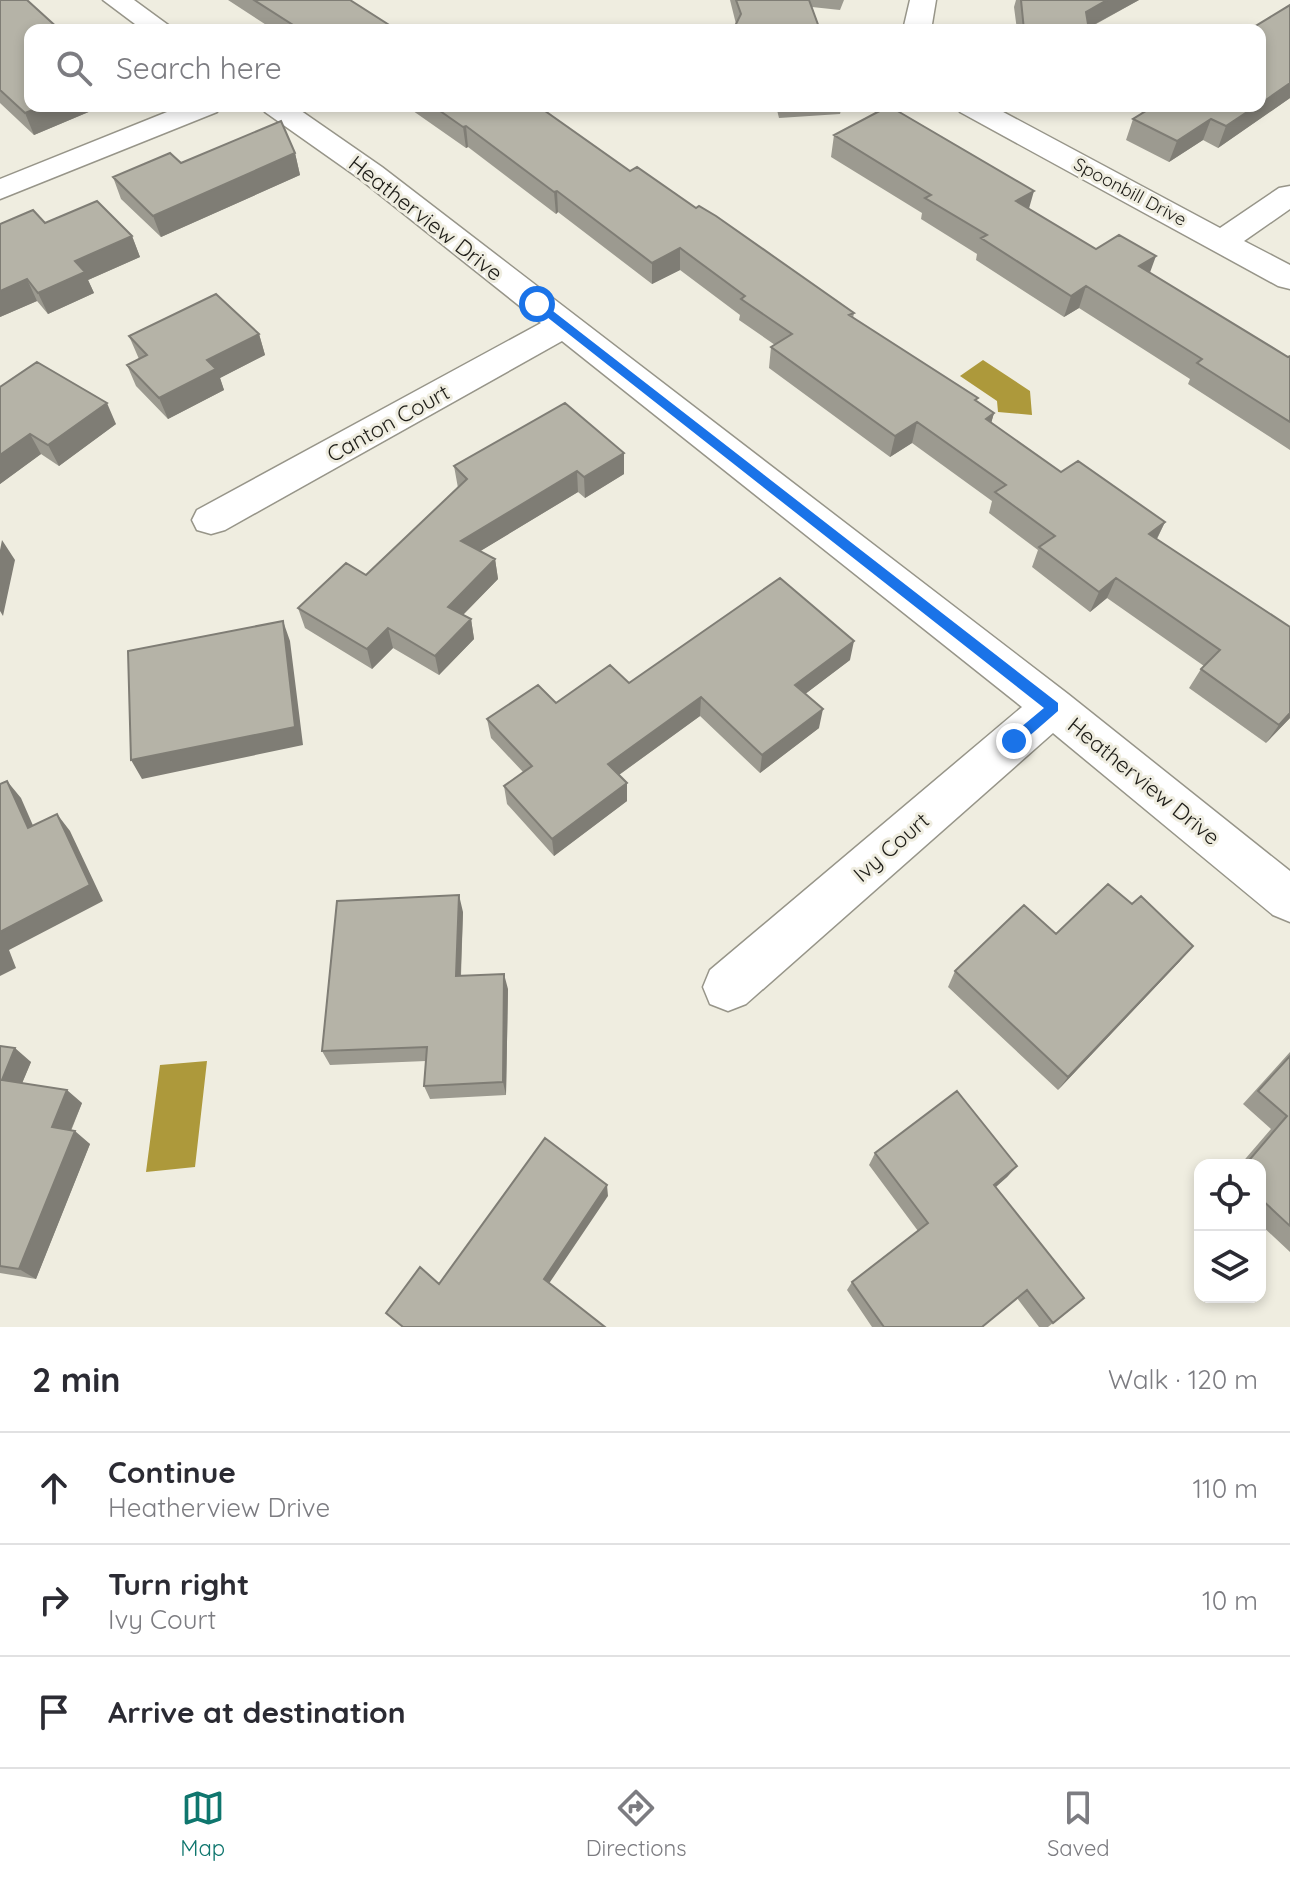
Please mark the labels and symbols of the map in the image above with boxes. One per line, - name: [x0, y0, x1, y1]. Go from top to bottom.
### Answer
- street label: Heatherview Drive: [343, 149, 509, 287]
- street label: Spoonbill Drive: [1070, 152, 1191, 231]
- route start: [519, 286, 555, 322]
- street label: Canton Court: [322, 378, 454, 468]
- street label: Heatherview Drive: [1062, 711, 1226, 851]
- route end: [996, 723, 1032, 759]
- street label: Ivy Court: [847, 806, 935, 888]

